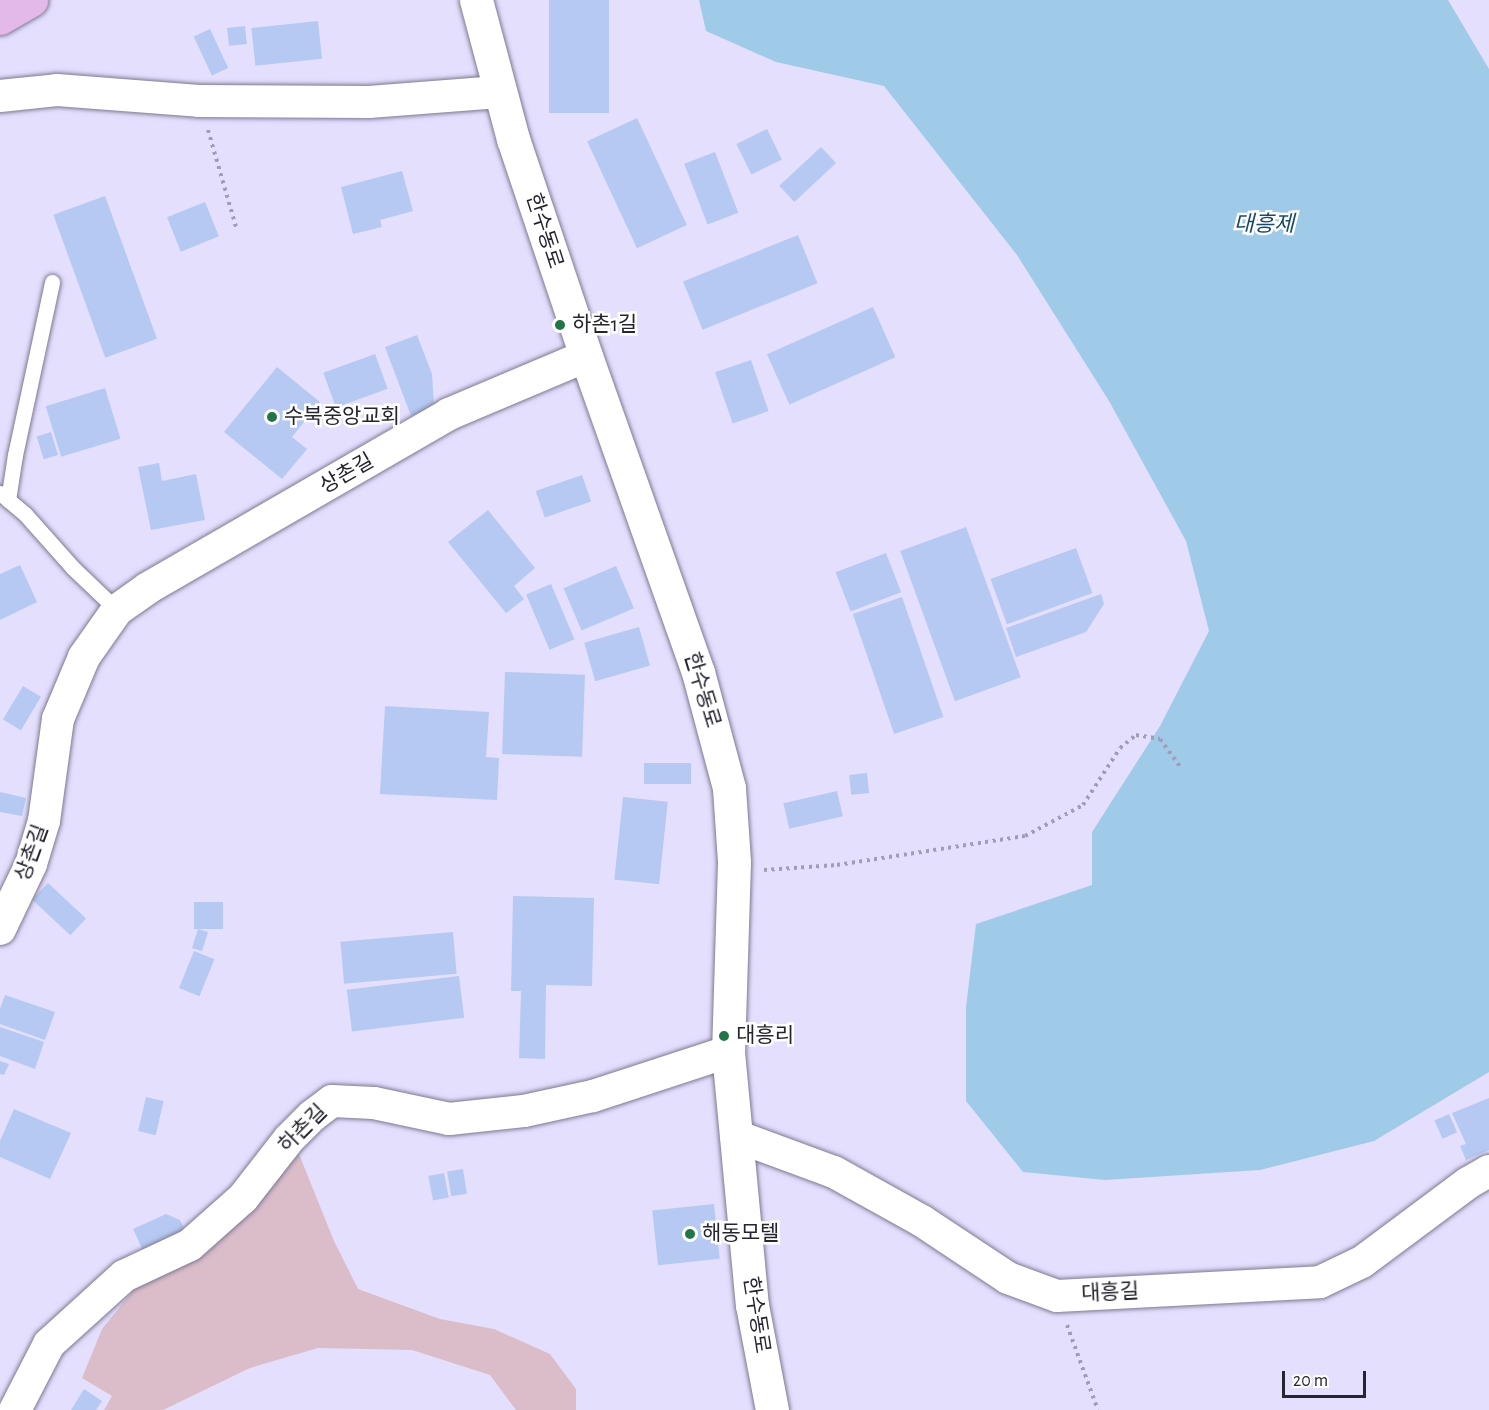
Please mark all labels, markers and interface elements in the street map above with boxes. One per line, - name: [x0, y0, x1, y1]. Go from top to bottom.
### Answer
- street label: 한수동로: [520, 190, 568, 272]
- water label: 대흥제: [1234, 212, 1294, 238]
- place label: 하촌1길: [572, 312, 637, 338]
- marker: 하촌1길: [553, 318, 567, 332]
- place label: 수북중앙교회: [284, 404, 400, 430]
- marker: 수북중앙교회: [265, 410, 279, 424]
- street label: 상촌길: [316, 449, 378, 499]
- street label: 한수동로: [679, 649, 725, 731]
- street label: 상촌길: [10, 821, 54, 885]
- place label: 대흥리: [736, 1023, 794, 1049]
- marker: 대흥리: [717, 1029, 731, 1043]
- street label: 하촌길: [274, 1100, 332, 1158]
- place label: 해동모텔: [702, 1221, 779, 1247]
- marker: 해동모텔: [683, 1227, 697, 1241]
- street label: 한수동로: [738, 1275, 774, 1355]
- street label: 대흥길: [1080, 1279, 1140, 1307]
- scale bar: [1285, 1359, 1369, 1397]
- text: 20 m: [1293, 1372, 1328, 1390]

